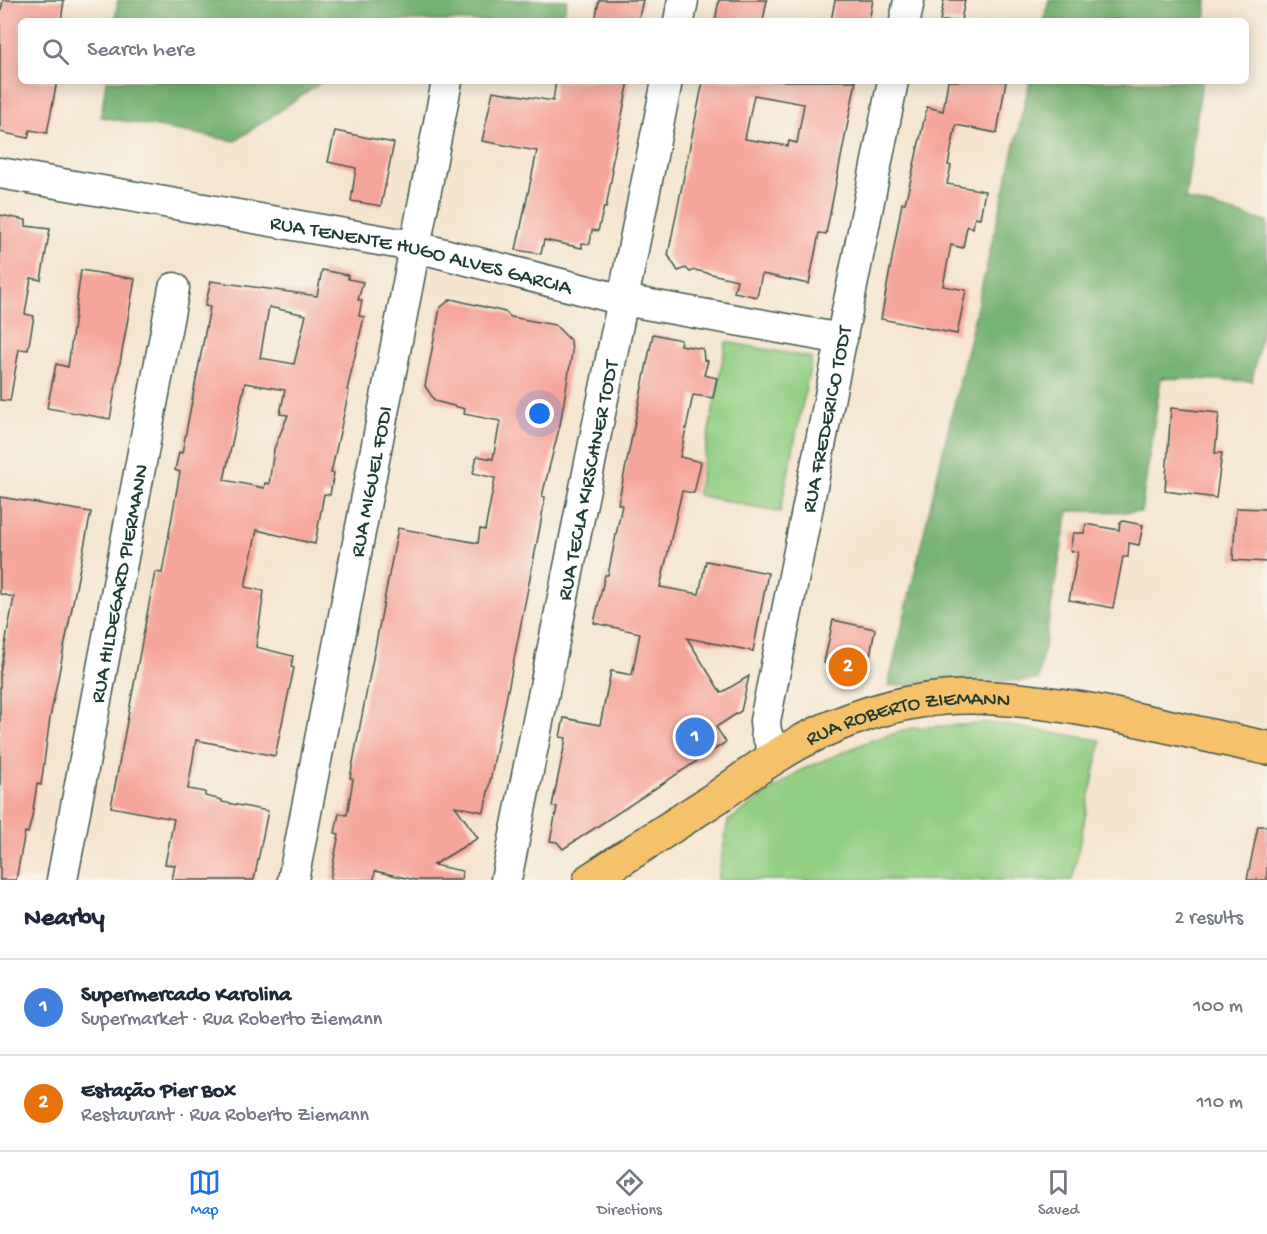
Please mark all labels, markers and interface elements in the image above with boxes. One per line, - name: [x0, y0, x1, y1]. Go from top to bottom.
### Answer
- search box: [18, 18, 1249, 84]
- icon: search: [39, 35, 72, 68]
- text: Search here: [87, 38, 195, 64]
- street label: RUA TENENTE HUGO ALVES GARCIA: [268, 212, 575, 303]
- street label: RUA FREDERICO TODT: [798, 323, 860, 515]
- street label: RUA TECLA KIRSCHNER TODT: [554, 358, 627, 603]
- your location: [525, 399, 554, 428]
- street label: RUA MIGUEL FODI: [346, 404, 400, 560]
- street label: RUA HILDEGARD PIERMANN: [87, 462, 156, 705]
- pin: 2: [828, 644, 868, 690]
- street label: RUA ROBERTO ZIEMANN: [802, 688, 1011, 753]
- pin: 1: [676, 714, 714, 760]
- text: Nearby: [24, 904, 105, 935]
- text: 2 results: [1174, 908, 1243, 931]
- text: Supermercado Karolina: [81, 983, 291, 1009]
- text: 1: [39, 996, 48, 1019]
- text: 100 m: [1193, 996, 1243, 1019]
- text: Supermarket · Rua Roberto Ziemann: [81, 1009, 382, 1032]
- text: Estação Pier Box: [81, 1079, 236, 1105]
- text: 2: [39, 1092, 48, 1115]
- text: 110 m: [1197, 1092, 1243, 1115]
- text: Restaurant · Rua Roberto Ziemann: [81, 1105, 369, 1128]
- tab: Map: [188, 1166, 221, 1221]
- tab: Directions: [597, 1166, 662, 1221]
- tab: Saved: [1038, 1166, 1079, 1221]

